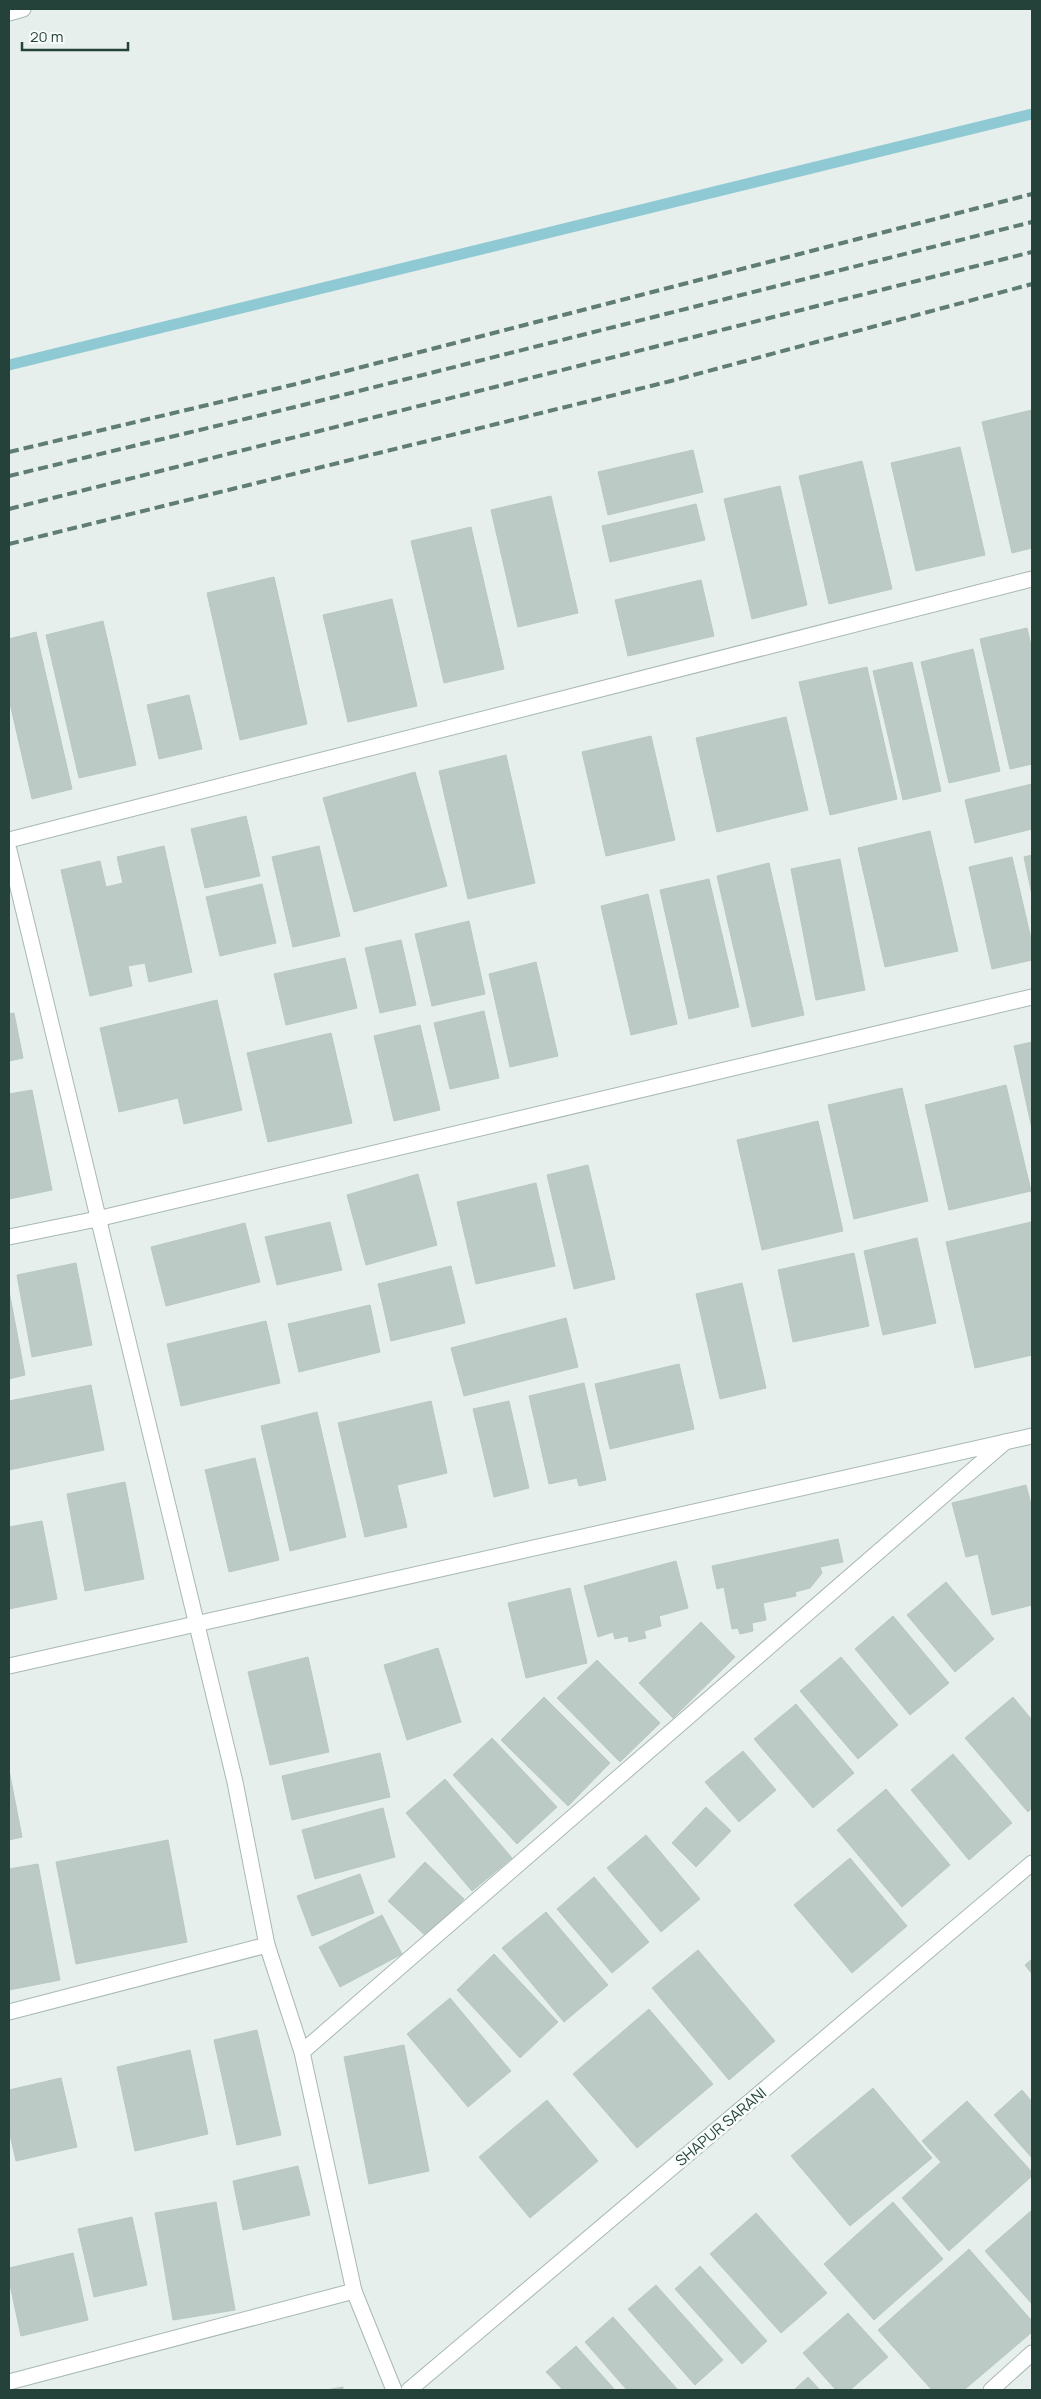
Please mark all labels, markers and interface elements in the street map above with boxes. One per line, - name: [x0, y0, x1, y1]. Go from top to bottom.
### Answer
- scale bar: [22, 20, 129, 52]
- text: 20 m: [30, 26, 63, 47]
- street label: SHAPUR SARANI: [671, 2082, 771, 2171]

